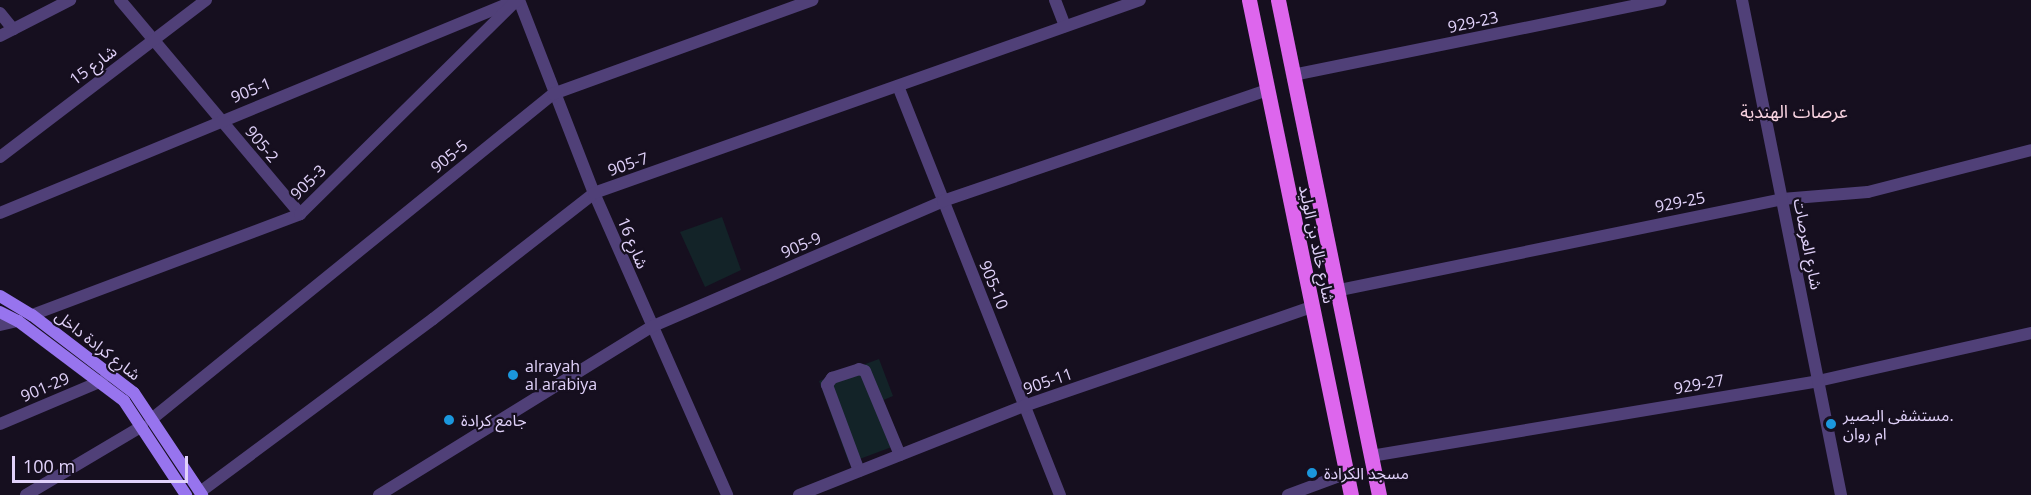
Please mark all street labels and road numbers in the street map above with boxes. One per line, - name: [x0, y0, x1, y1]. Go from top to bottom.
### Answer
- street label: 929-23: [1446, 7, 1500, 37]
- street label: شارع 15: [66, 41, 120, 89]
- street label: 905-1: [228, 73, 274, 107]
- street label: 905-2: [241, 122, 283, 166]
- street label: 905-5: [427, 135, 471, 177]
- street label: 905-7: [605, 148, 651, 180]
- street label: 905-3: [286, 161, 330, 203]
- street label: شارع خالد بن الوليد: [1295, 183, 1339, 305]
- street label: 929-25: [1653, 188, 1707, 216]
- street label: شارع العرصات: [1790, 197, 1826, 291]
- street label: شارع 16: [614, 215, 652, 271]
- street label: 905-9: [778, 228, 824, 262]
- street label: 905-10: [976, 258, 1012, 312]
- street label: شارع كرادة داخل: [52, 306, 144, 384]
- street label: 905-11: [1021, 364, 1075, 398]
- street label: 901-29: [18, 368, 72, 406]
- street label: 929-27: [1672, 370, 1726, 398]

